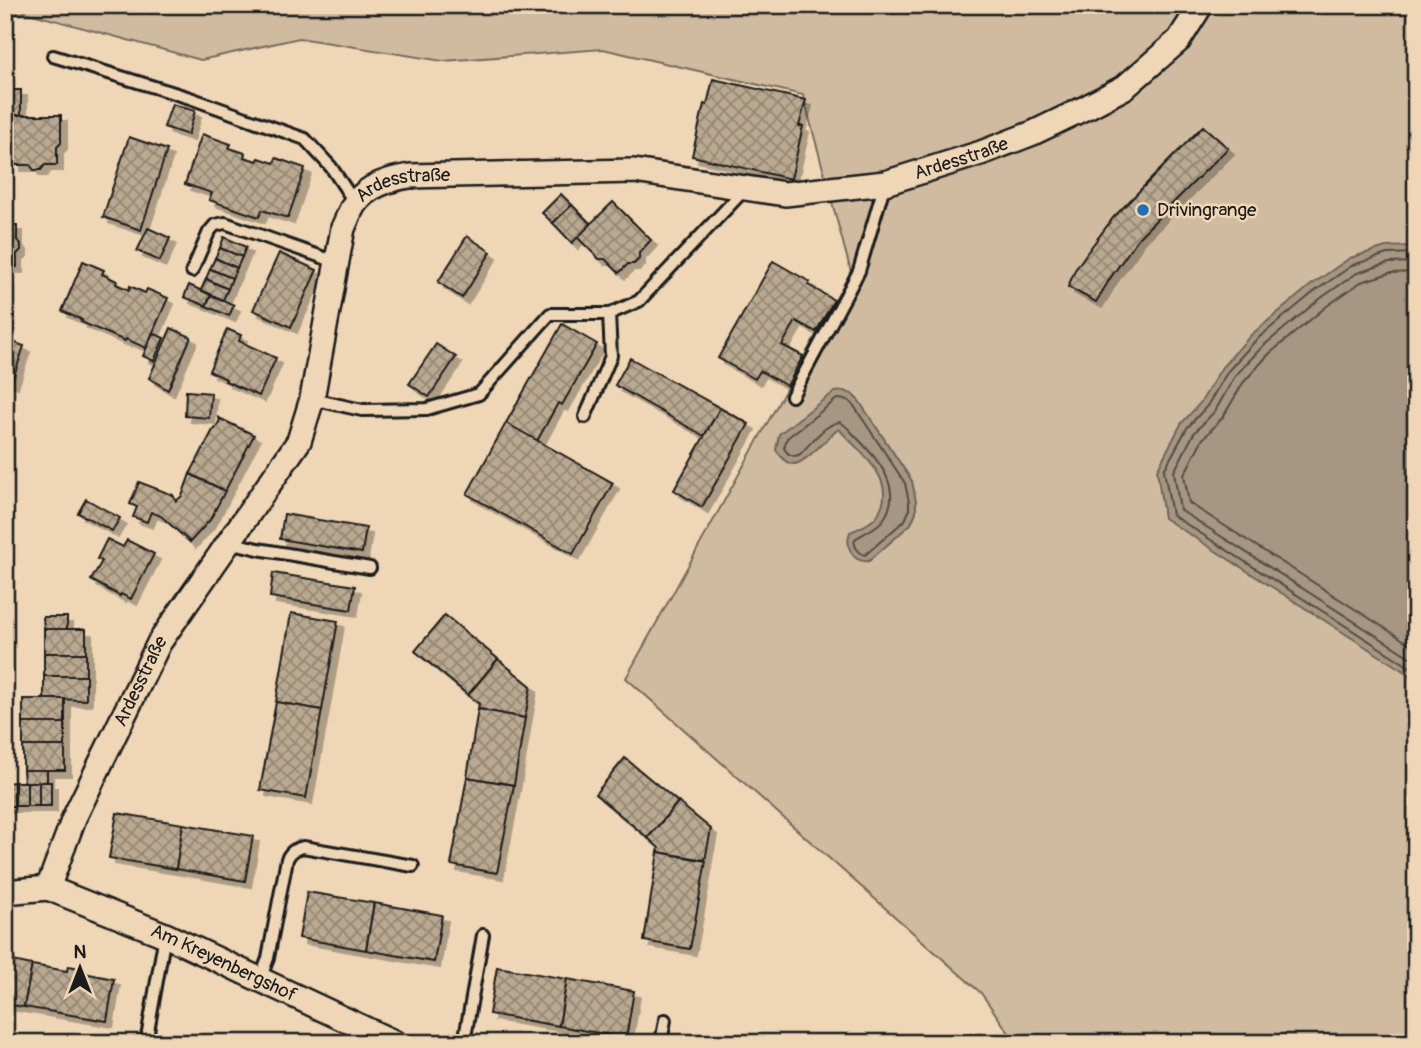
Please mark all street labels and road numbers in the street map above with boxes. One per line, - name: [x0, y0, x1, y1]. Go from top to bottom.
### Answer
- street label: Ardesstraße: [911, 131, 1012, 185]
- street label: Ardesstraße: [350, 163, 451, 208]
- street label: Ardesstraße: [108, 630, 173, 730]
- street label: Am Kreyenbergshof: [147, 919, 301, 1007]

